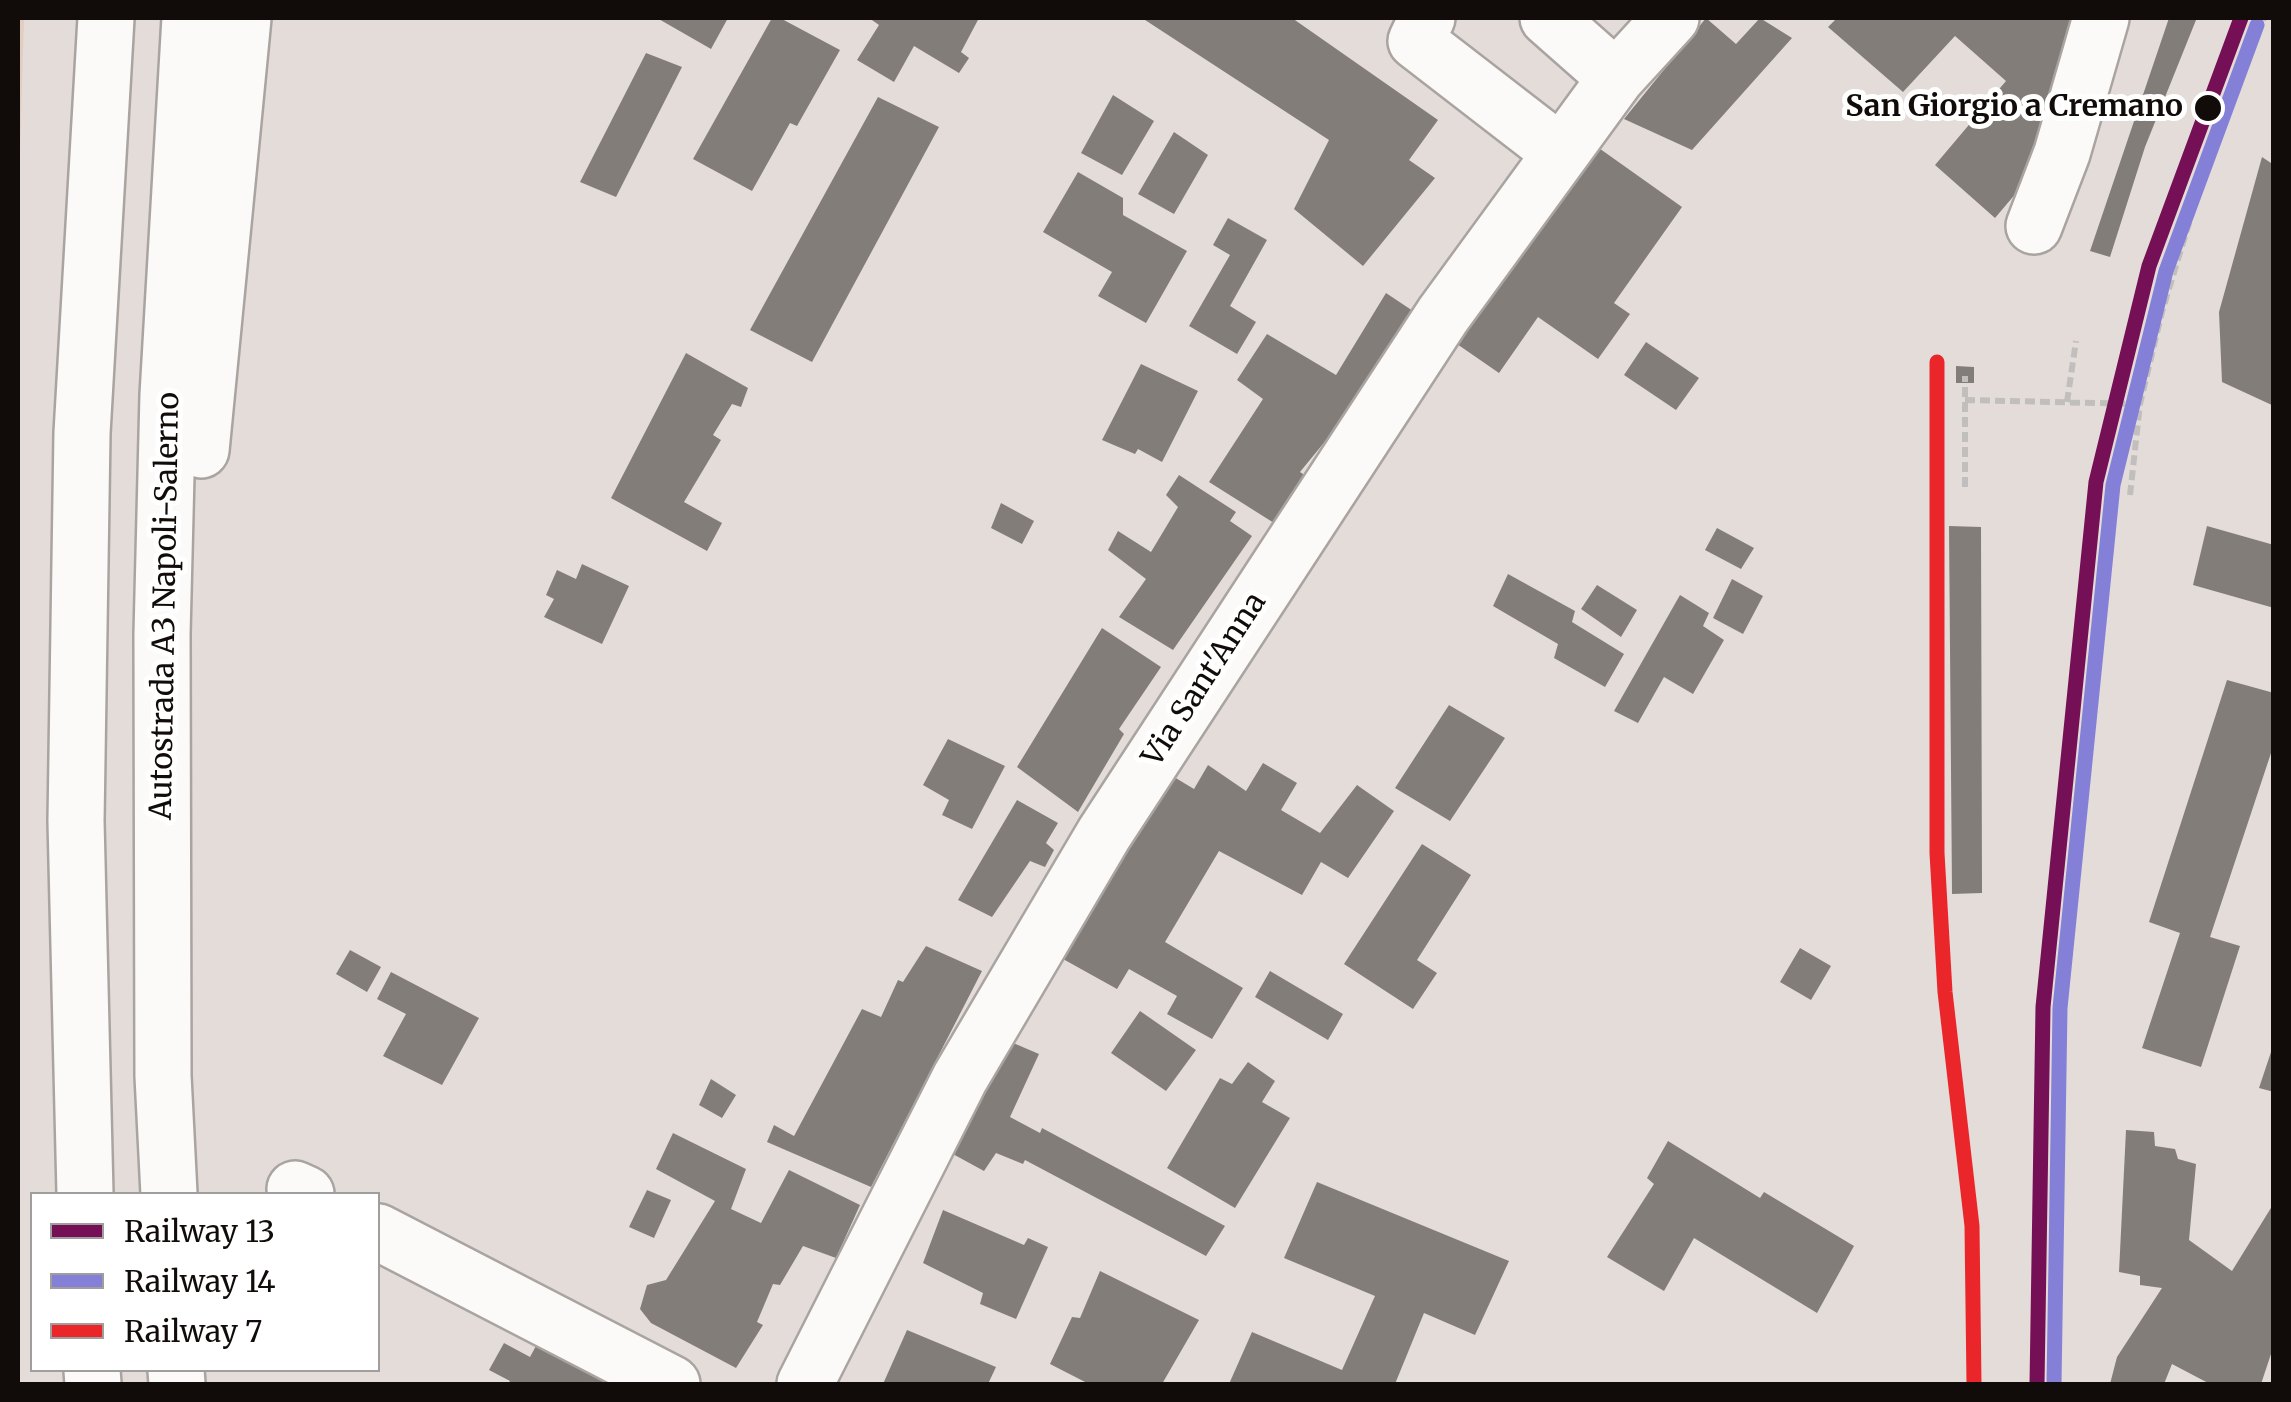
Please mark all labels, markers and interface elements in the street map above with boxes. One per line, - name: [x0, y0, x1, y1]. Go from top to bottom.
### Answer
- place label: San Giorgio a Cremano: [1845, 90, 2183, 126]
- marker: San Giorgio a Cremano: [2192, 92, 2224, 124]
- street label: Autostrada A3 Napoli-Salerno: [144, 392, 188, 820]
- street label: Via Sant'Anna: [1135, 586, 1275, 774]
- legend: [30, 1192, 380, 1372]
- text: Railway 13: [124, 1212, 275, 1250]
- text: Railway 14: [124, 1262, 276, 1300]
- text: Railway 7: [124, 1312, 262, 1350]

